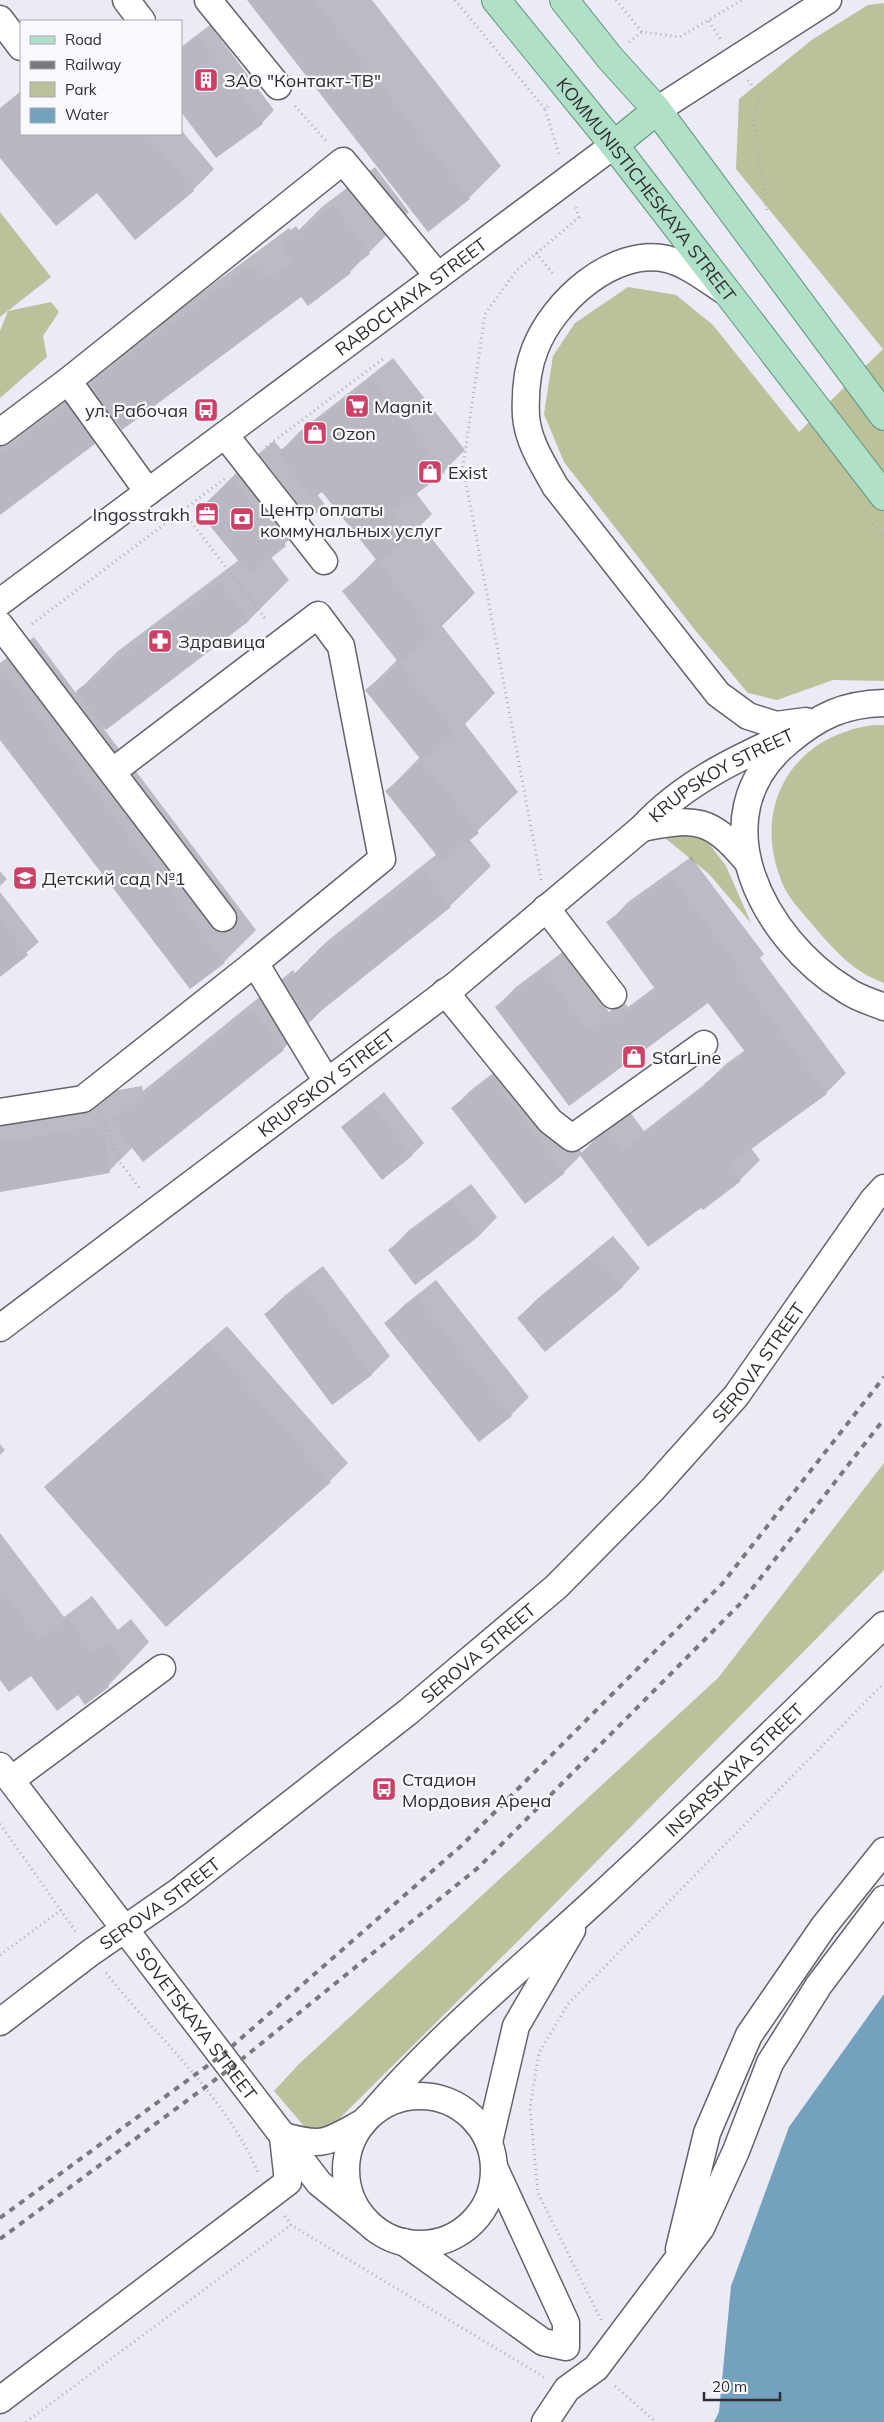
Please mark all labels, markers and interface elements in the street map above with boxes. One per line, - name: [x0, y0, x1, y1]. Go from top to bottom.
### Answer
- legend: [20, 20, 182, 135]
- text: Road: [65, 30, 102, 49]
- text: Railway: [65, 55, 121, 74]
- building icon: ЗАО "Контакт-ТВ": [193, 67, 219, 93]
- place label: ЗАО "Контакт-ТВ": [224, 69, 381, 92]
- street label: KOMMUNISTICHESKAYA STREET: [552, 73, 742, 306]
- text: Park: [65, 80, 97, 99]
- text: Water: [65, 105, 109, 124]
- street label: RABOCHAYA STREET: [330, 232, 491, 360]
- supermarket icon: Magnit: [344, 393, 370, 419]
- place label: Magnit: [374, 395, 432, 418]
- bus stop icon: ул. Рабочая: [193, 397, 219, 423]
- place label: ул. Рабочая: [85, 399, 188, 422]
- shop icon: Ozon: [302, 420, 328, 446]
- place label: Ozon: [332, 422, 376, 445]
- shop icon: Exist: [417, 459, 443, 485]
- place label: Exist: [448, 461, 488, 484]
- place label: Центр оплаты коммунальных услуг: [260, 498, 442, 542]
- office icon: Ingosstrakh: [194, 501, 220, 527]
- place label: Ingosstrakh: [93, 503, 190, 526]
- bank icon: Центр оплаты коммунальных услуг: [229, 506, 255, 532]
- pharmacy icon: Здравица: [147, 628, 173, 654]
- place label: Здравица: [178, 630, 265, 653]
- street label: KRUPSKOY STREET: [643, 723, 797, 827]
- school or university icon: Детский сад №1: [12, 865, 38, 891]
- place label: Детский сад №1: [42, 867, 186, 890]
- street label: KRUPSKOY STREET: [253, 1024, 399, 1142]
- shop icon: StarLine: [621, 1044, 647, 1070]
- place label: StarLine: [652, 1046, 721, 1069]
- street label: SEROVA STREET: [706, 1298, 810, 1427]
- street label: SEROVA STREET: [416, 1598, 540, 1708]
- street label: INSARSKAYA STREET: [660, 1698, 808, 1841]
- place label: Стадион Мордовия Арена: [402, 1768, 552, 1812]
- bus stop icon: Стадион Мордовия Арена: [371, 1776, 397, 1802]
- street label: SEROVA STREET: [95, 1852, 225, 1955]
- street label: SOVETSKAYA STREET: [131, 1942, 263, 2104]
- scale bar: [704, 2370, 780, 2402]
- text: 20 m: [712, 2377, 747, 2396]

